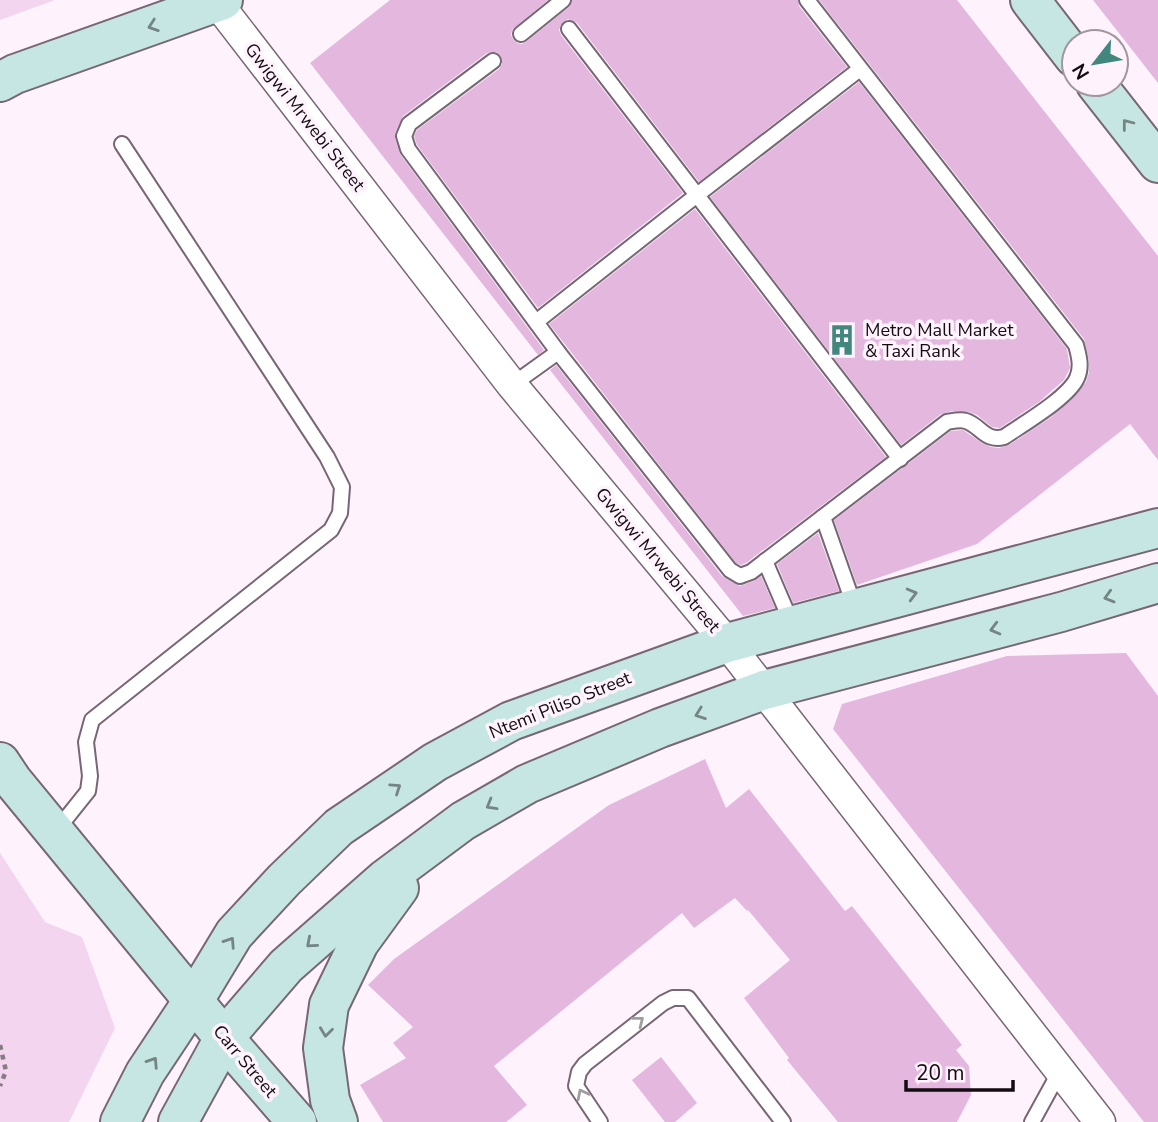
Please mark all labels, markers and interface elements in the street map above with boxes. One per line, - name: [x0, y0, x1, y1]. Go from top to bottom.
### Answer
- one-way arrow: [147, 18, 159, 32]
- north arrow: [1060, 28, 1130, 98]
- street label: Gwigwi Mrwebi Street: [239, 38, 371, 197]
- text: N: [1066, 58, 1096, 84]
- one-way arrow: [1122, 119, 1135, 131]
- place label: Metro Mall Market & Taxi Rank: [865, 318, 1014, 363]
- building icon: Metro Mall Market & Taxi Rank: [825, 323, 859, 357]
- street label: Gwigwi Mrwebi Street: [590, 482, 726, 638]
- one-way arrow: [906, 588, 918, 602]
- one-way arrow: [1104, 589, 1116, 604]
- one-way arrow: [989, 621, 1001, 635]
- street label: Ntemi Piliso Street: [486, 665, 635, 744]
- one-way arrow: [694, 706, 706, 720]
- one-way arrow: [388, 784, 401, 796]
- one-way arrow: [486, 797, 499, 810]
- one-way arrow: [307, 935, 320, 947]
- one-way arrow: [222, 936, 235, 949]
- one-way arrow: [631, 1017, 644, 1030]
- street label: Carr Street: [208, 1020, 283, 1103]
- one-way arrow: [318, 1026, 333, 1038]
- scale bar: [906, 1048, 1013, 1092]
- one-way arrow: [144, 1057, 157, 1070]
- text: 20 m: [916, 1059, 965, 1087]
- one-way arrow: [576, 1088, 590, 1101]

